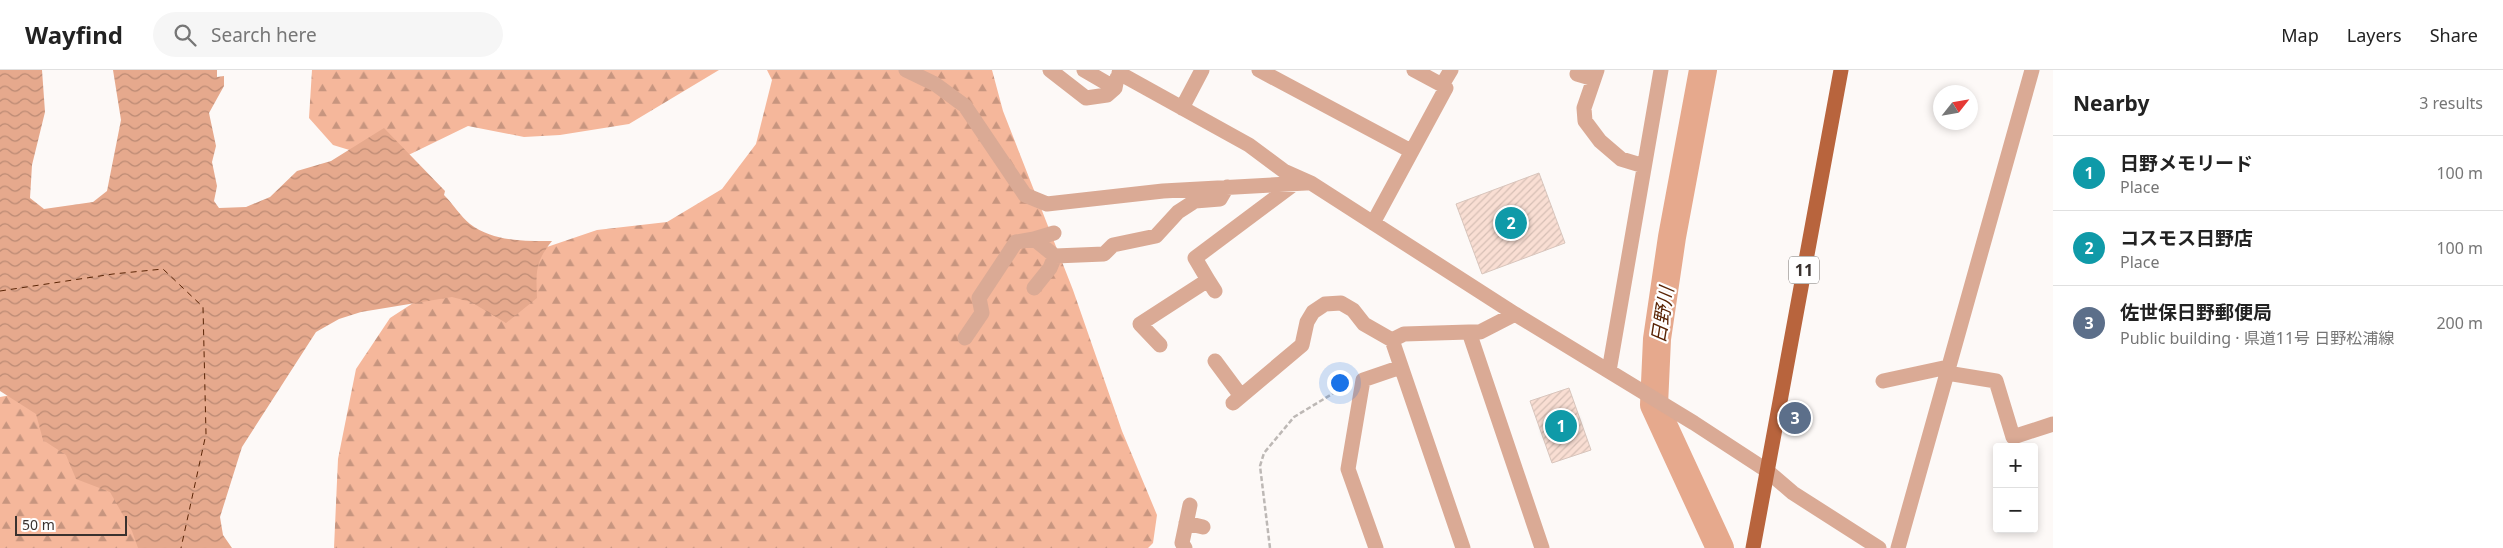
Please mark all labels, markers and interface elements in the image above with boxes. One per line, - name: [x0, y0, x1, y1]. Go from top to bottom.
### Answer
- search box: [153, 12, 503, 57]
- text: Wayfind: [25, 18, 123, 51]
- icon: search: [171, 21, 199, 49]
- text: Search here: [211, 22, 317, 48]
- text: Map: [2281, 23, 2319, 47]
- text: Layers: [2347, 23, 2402, 47]
- text: Share: [2430, 23, 2478, 47]
- north arrow: [1933, 85, 1978, 130]
- text: Nearby: [2073, 89, 2149, 117]
- text: 3 results: [2419, 92, 2483, 114]
- text: 日野メモリード: [2120, 150, 2253, 176]
- text: 1: [2084, 162, 2094, 184]
- text: 100 m: [2436, 162, 2483, 184]
- text: Place: [2120, 176, 2160, 198]
- pin: 2: [1495, 204, 1527, 242]
- text: コスモス日野店: [2120, 225, 2253, 251]
- text: 2: [2084, 237, 2094, 259]
- text: 100 m: [2436, 237, 2483, 259]
- text: Place: [2120, 251, 2160, 273]
- road number: 11: [1789, 256, 1819, 284]
- water label: 日野川: [1645, 283, 1680, 345]
- text: 佐世保日野郵便局: [2120, 299, 2272, 325]
- text: 3: [2084, 312, 2094, 334]
- text: 200 m: [2436, 312, 2483, 334]
- text: Public building · 県道11号 日野松浦線: [2120, 327, 2394, 349]
- your location: [1327, 370, 1353, 396]
- pin: 3: [1779, 399, 1811, 437]
- pin: 1: [1545, 407, 1577, 445]
- map controls: [1993, 443, 2038, 533]
- button: +: [1993, 443, 2038, 488]
- button: −: [1993, 488, 2038, 533]
- scale bar: [15, 513, 128, 536]
- text: 50 m: [22, 515, 55, 534]

